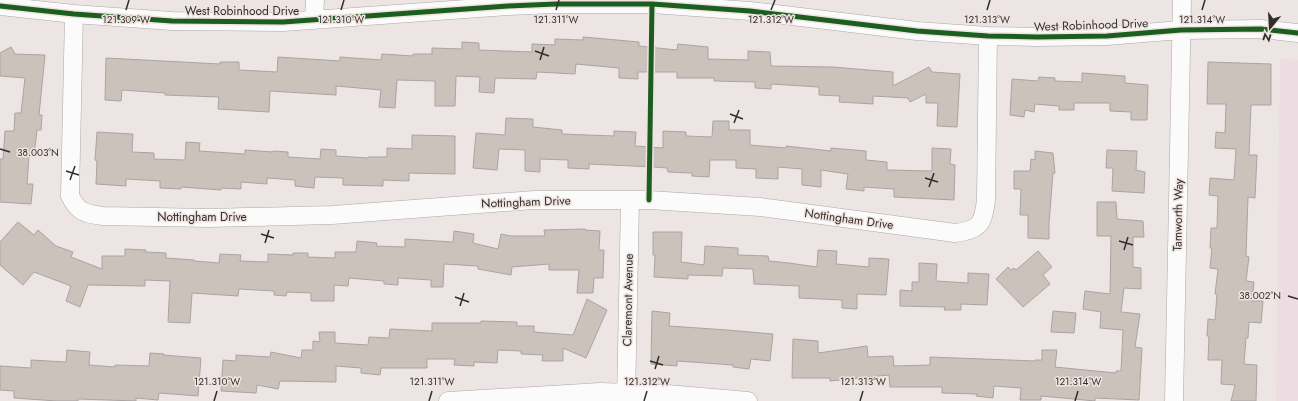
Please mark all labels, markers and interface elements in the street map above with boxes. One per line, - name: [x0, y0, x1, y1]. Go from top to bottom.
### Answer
- street label: West Robinhood Drive: [185, 2, 299, 20]
- north arrow: [1250, 8, 1290, 48]
- text: 121.309°W: [102, 12, 150, 27]
- text: 121.310°W: [318, 12, 364, 27]
- text: 121.311°W: [534, 12, 579, 27]
- text: 121.312°W: [748, 12, 794, 27]
- text: 121.313°W: [964, 12, 1010, 27]
- text: 121.314°W: [1179, 12, 1225, 27]
- street label: West Robinhood Drive: [1033, 14, 1149, 36]
- text: N: [1260, 29, 1274, 46]
- text: 38.003°N: [17, 145, 59, 160]
- street label: Tamworth Way: [1168, 178, 1188, 251]
- street label: Nottingham Drive: [481, 191, 571, 213]
- street label: Nottingham Drive: [803, 204, 895, 234]
- street label: Nottingham Drive: [157, 208, 247, 226]
- street label: Claremont Avenue: [618, 253, 638, 347]
- text: 38.002°N: [1239, 288, 1281, 303]
- text: 121.310°W: [194, 374, 240, 389]
- text: 121.311°W: [410, 374, 455, 389]
- text: 121.312°W: [624, 374, 670, 389]
- text: 121.313°W: [840, 374, 886, 389]
- text: 121.314°W: [1055, 374, 1101, 389]

